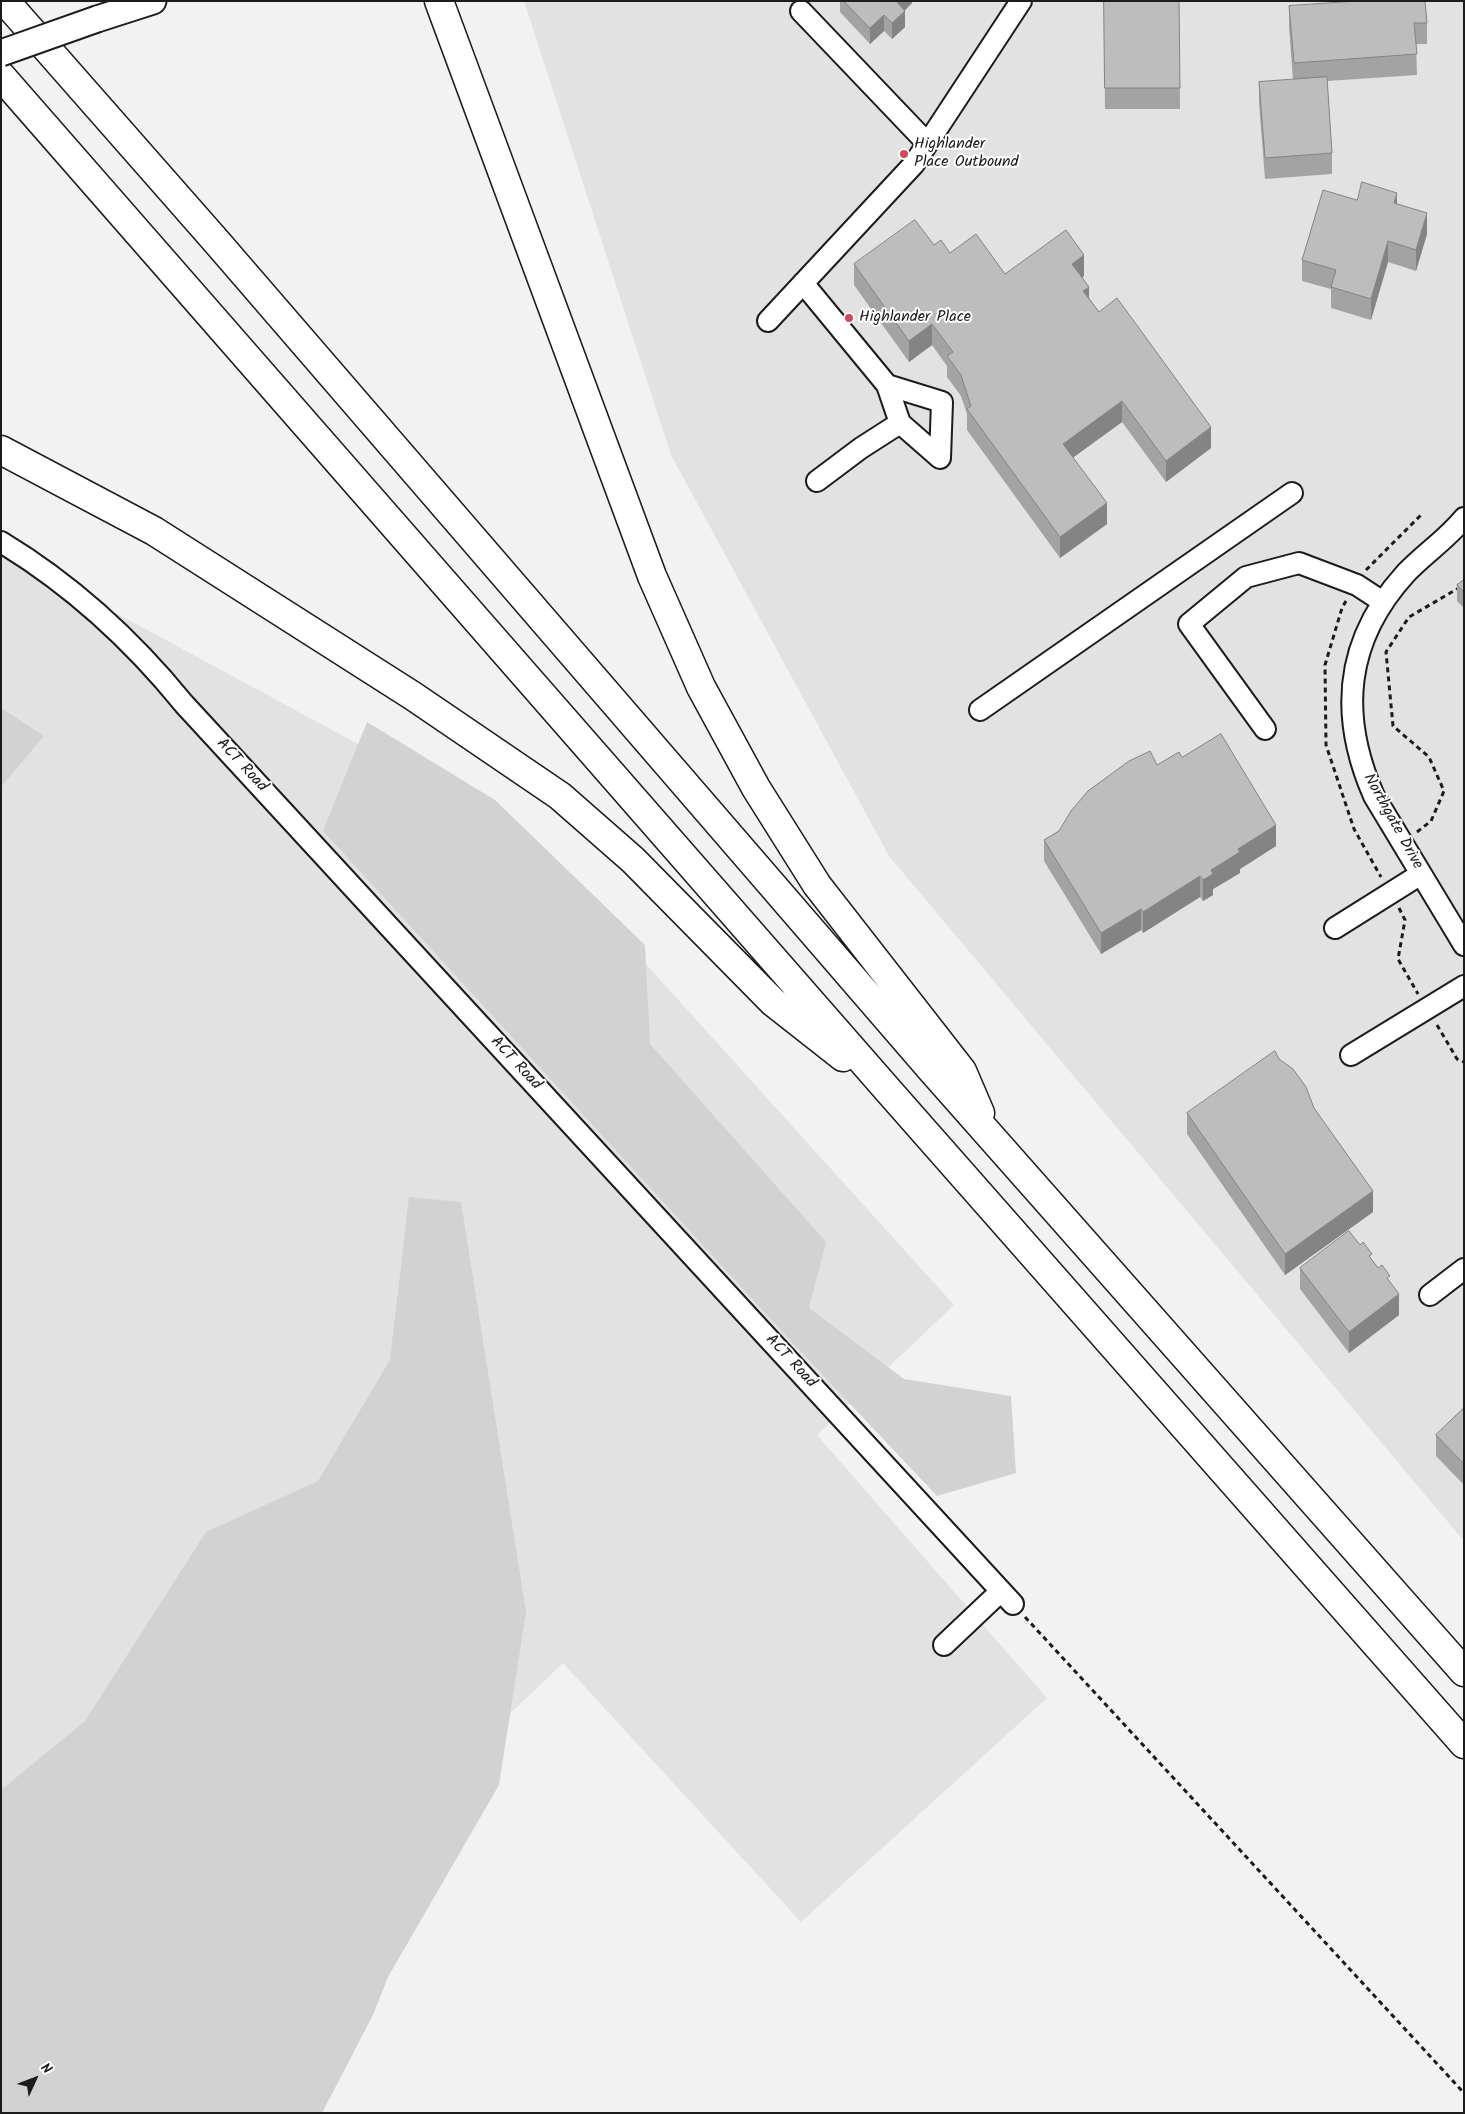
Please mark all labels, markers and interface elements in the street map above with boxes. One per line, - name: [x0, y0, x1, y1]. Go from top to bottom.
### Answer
- place label: Highlander Place Outbound: [914, 135, 1018, 173]
- marker: Highlander Place Outbound: [898, 148, 910, 160]
- place label: Highlander Place: [859, 308, 971, 328]
- marker: Highlander Place: [843, 312, 855, 324]
- street label: ACT Road: [211, 735, 271, 797]
- street label: Northgate Drive: [1358, 771, 1426, 873]
- street label: ACT Road: [485, 1033, 545, 1095]
- street label: ACT Road: [760, 1331, 820, 1393]
- north arrow: [10, 2054, 60, 2104]
- text: N: [35, 2058, 57, 2080]

